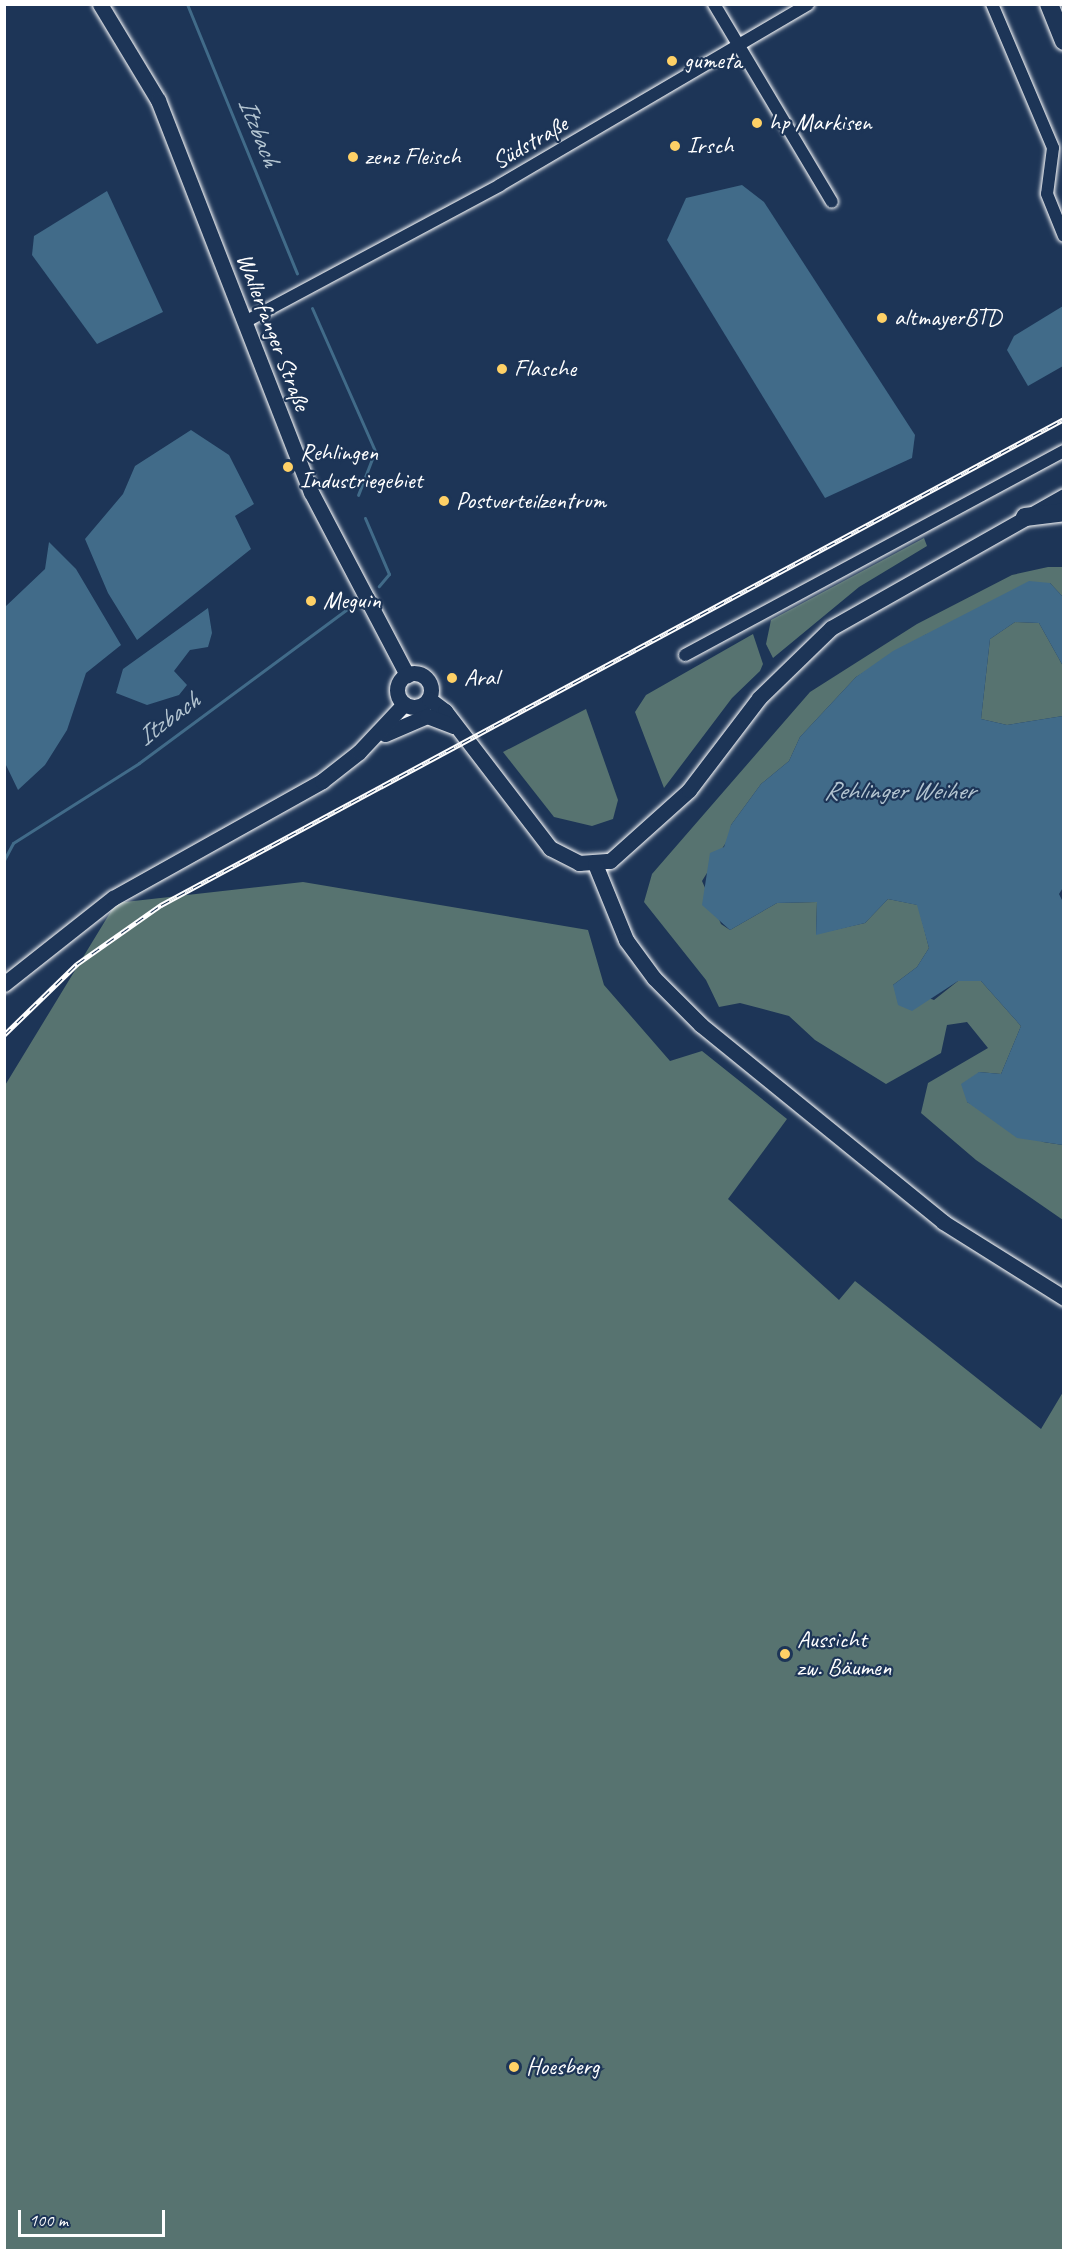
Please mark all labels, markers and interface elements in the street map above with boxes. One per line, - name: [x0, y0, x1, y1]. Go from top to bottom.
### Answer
- place label: gumeta: [684, 47, 742, 75]
- marker: gumeta: [665, 54, 679, 68]
- water label: Itzbach: [231, 93, 287, 171]
- place label: hp Markisen: [769, 109, 871, 137]
- street label: Südstraße: [487, 110, 573, 176]
- marker: hp Markisen: [750, 116, 764, 130]
- place label: Irsch: [687, 132, 733, 160]
- marker: Irsch: [668, 139, 682, 153]
- place label: zenz Fleisch: [365, 143, 461, 171]
- marker: zenz Fleisch: [346, 150, 360, 164]
- street label: Wallerfanger Straße: [230, 249, 316, 415]
- place label: altmayerBTD: [894, 304, 1001, 332]
- marker: altmayerBTD: [875, 311, 889, 325]
- place label: Flasche: [514, 355, 576, 383]
- marker: Flasche: [495, 362, 509, 376]
- place label: Rehlingen Industriegebiet: [300, 439, 423, 495]
- marker: Rehlingen Industriegebiet: [281, 460, 295, 474]
- place label: Postverteilzentrum: [456, 487, 606, 515]
- marker: Postverteilzentrum: [437, 494, 451, 508]
- place label: Meguin: [323, 587, 381, 615]
- marker: Meguin: [304, 594, 318, 608]
- place label: Aral: [464, 664, 499, 692]
- marker: Aral: [445, 671, 459, 685]
- water label: Itzbach: [130, 685, 206, 753]
- water label: Rehlinger Weiher: [824, 775, 974, 807]
- place label: Aussicht zw. Bäumen: [797, 1626, 891, 1682]
- marker: Aussicht zw. Bäumen: [778, 1647, 792, 1661]
- place label: Hoesberg: [526, 2053, 599, 2081]
- marker: Hoesberg: [507, 2060, 521, 2074]
- scale bar: [21, 2198, 168, 2236]
- text: 100 m: [29, 2209, 68, 2231]

